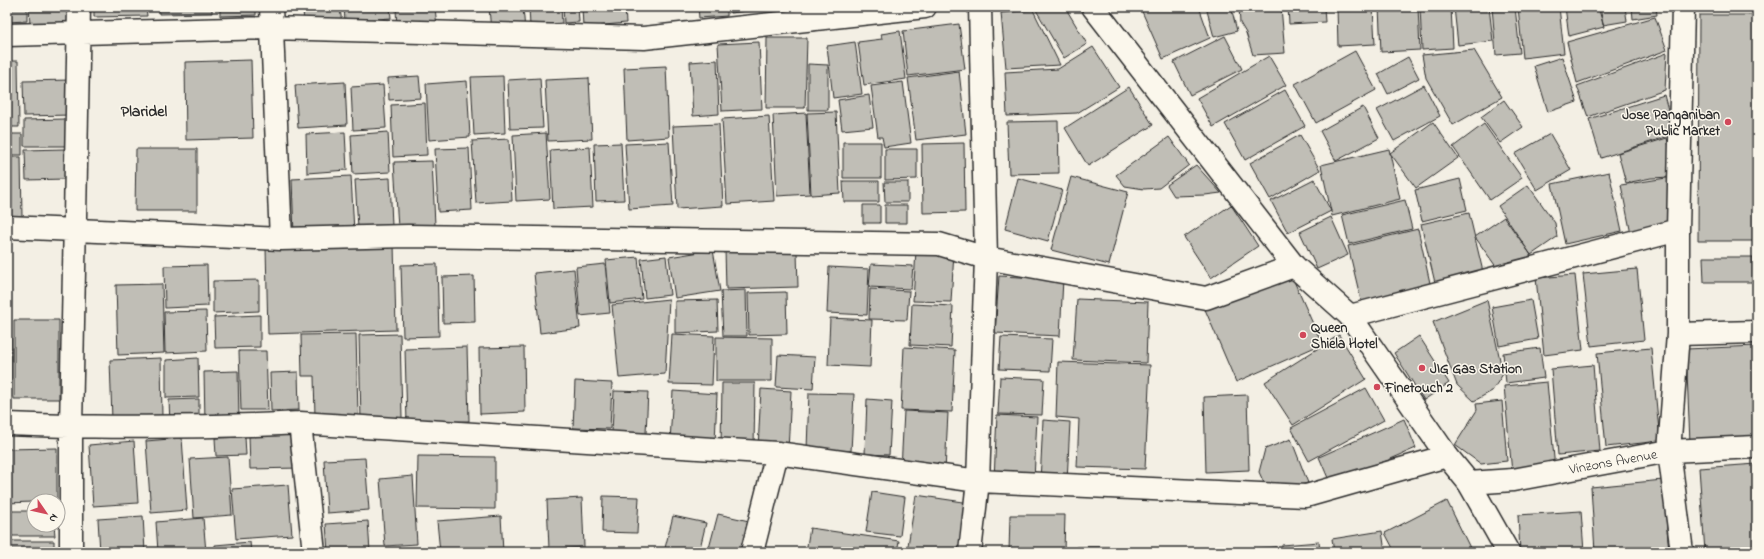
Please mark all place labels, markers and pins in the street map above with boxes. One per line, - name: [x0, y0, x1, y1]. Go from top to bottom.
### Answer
- place label: Jose Panganiban Public Market: [1622, 105, 1720, 142]
- marker: Jose Panganiban Public Market: [1723, 117, 1733, 127]
- place label: Queen Shiela Hotel: [1311, 318, 1378, 355]
- marker: Queen Shiela Hotel: [1298, 330, 1308, 340]
- place label: JIG Gas Station: [1430, 359, 1522, 380]
- marker: JIG Gas Station: [1417, 363, 1427, 373]
- place label: Finetouch 2: [1384, 378, 1453, 399]
- marker: Finetouch 2: [1372, 382, 1382, 392]

